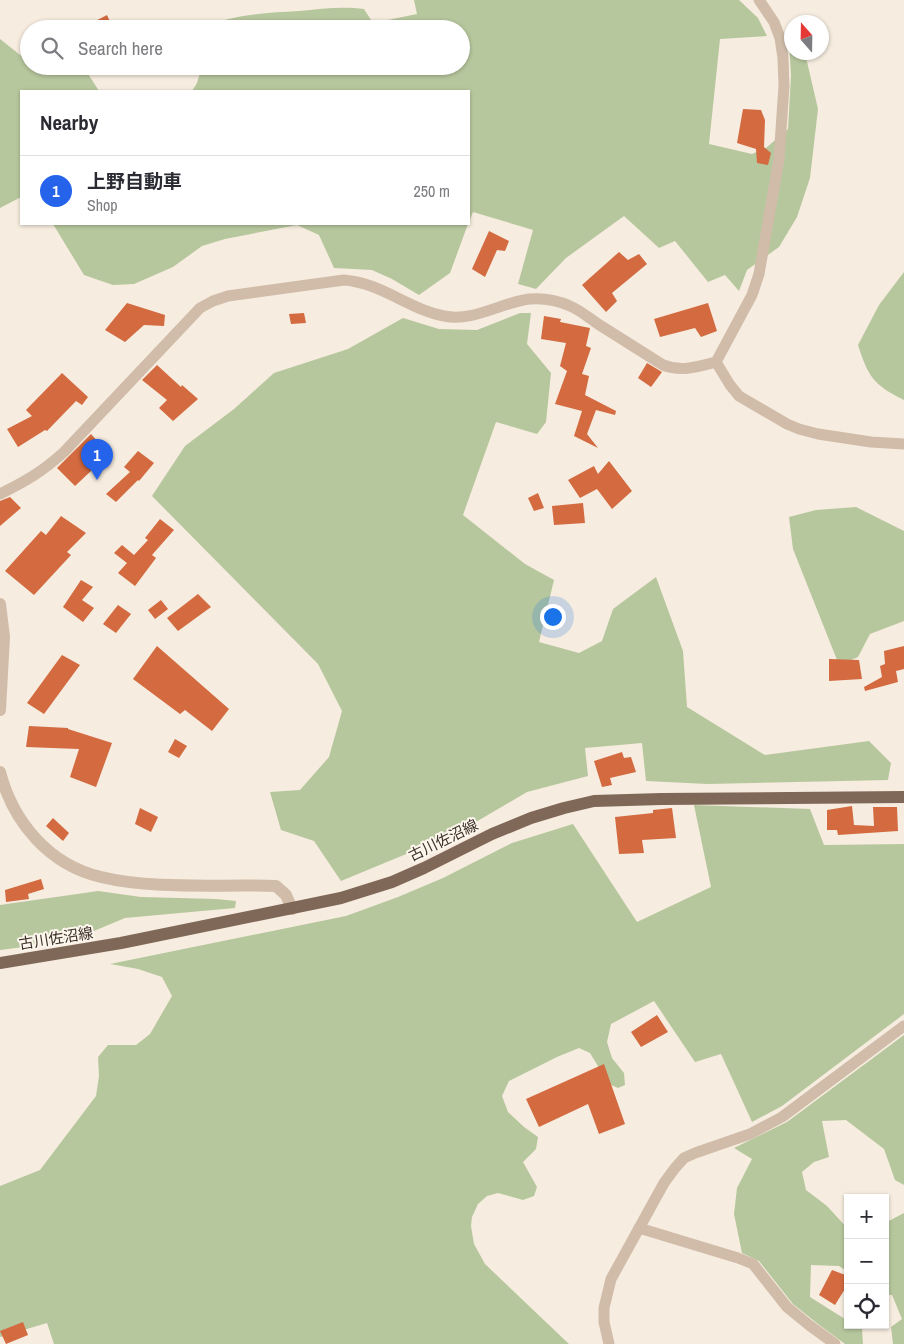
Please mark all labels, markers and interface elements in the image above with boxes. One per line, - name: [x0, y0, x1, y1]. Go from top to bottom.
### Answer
- north arrow: [784, 15, 829, 60]
- search box: [20, 20, 470, 75]
- icon: search: [38, 34, 66, 62]
- text: Search here: [78, 35, 163, 61]
- text: Nearby: [40, 108, 98, 137]
- text: 上野自動車: [87, 168, 182, 194]
- text: 1: [52, 180, 60, 202]
- text: 250 m: [414, 180, 450, 202]
- text: Shop: [87, 194, 118, 216]
- pin: 1: [81, 439, 113, 480]
- your location: [540, 604, 566, 630]
- street label: 古川佐沼線: [405, 814, 481, 866]
- street label: 古川佐沼線: [17, 922, 95, 954]
- map controls: [844, 1194, 889, 1329]
- button: +: [844, 1194, 889, 1239]
- button: −: [844, 1239, 889, 1284]
- button: locate: [844, 1284, 889, 1329]

